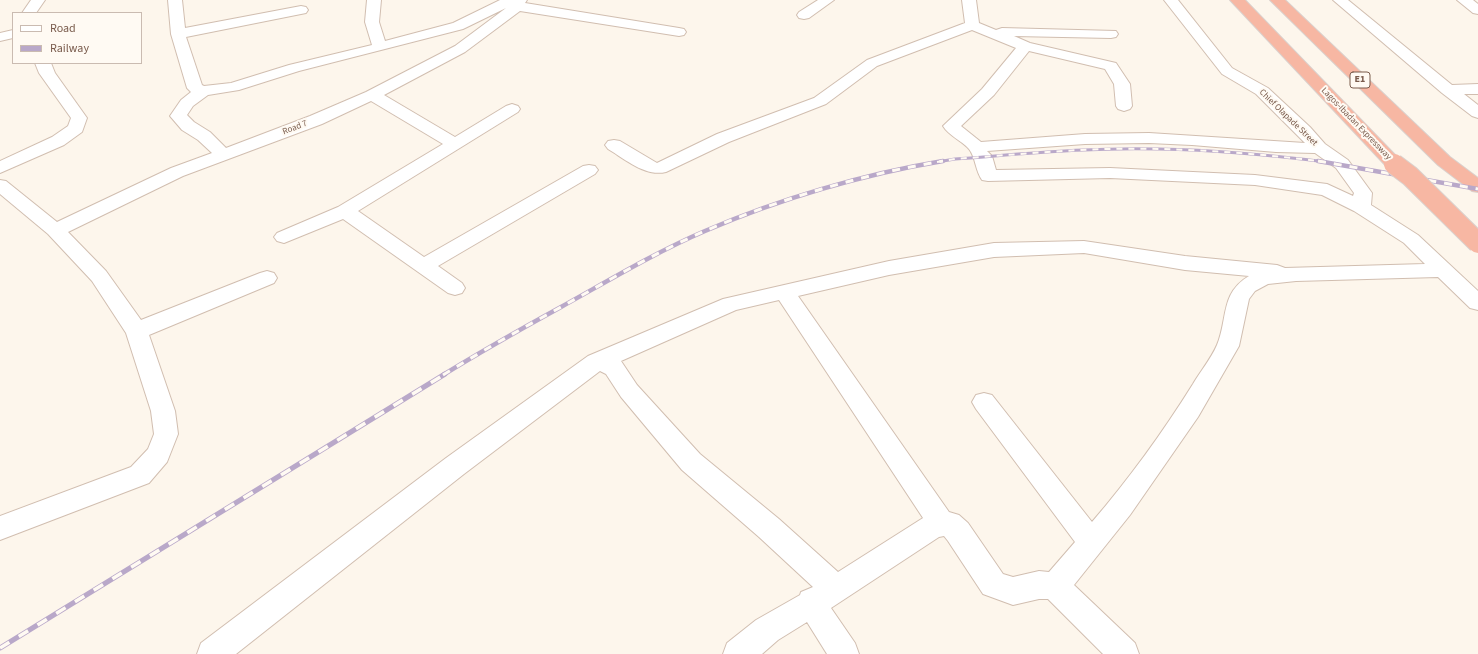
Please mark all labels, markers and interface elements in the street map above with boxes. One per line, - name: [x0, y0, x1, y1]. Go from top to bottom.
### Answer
- legend: [12, 12, 142, 64]
- text: Road: [50, 20, 76, 37]
- text: Railway: [50, 40, 89, 57]
- road number: E1: [1350, 72, 1370, 88]
- street label: Lagos-Ibadan Expressway: [1319, 86, 1393, 162]
- street label: Chief Olapade Street: [1257, 87, 1319, 149]
- street label: Road 7: [281, 118, 309, 138]

